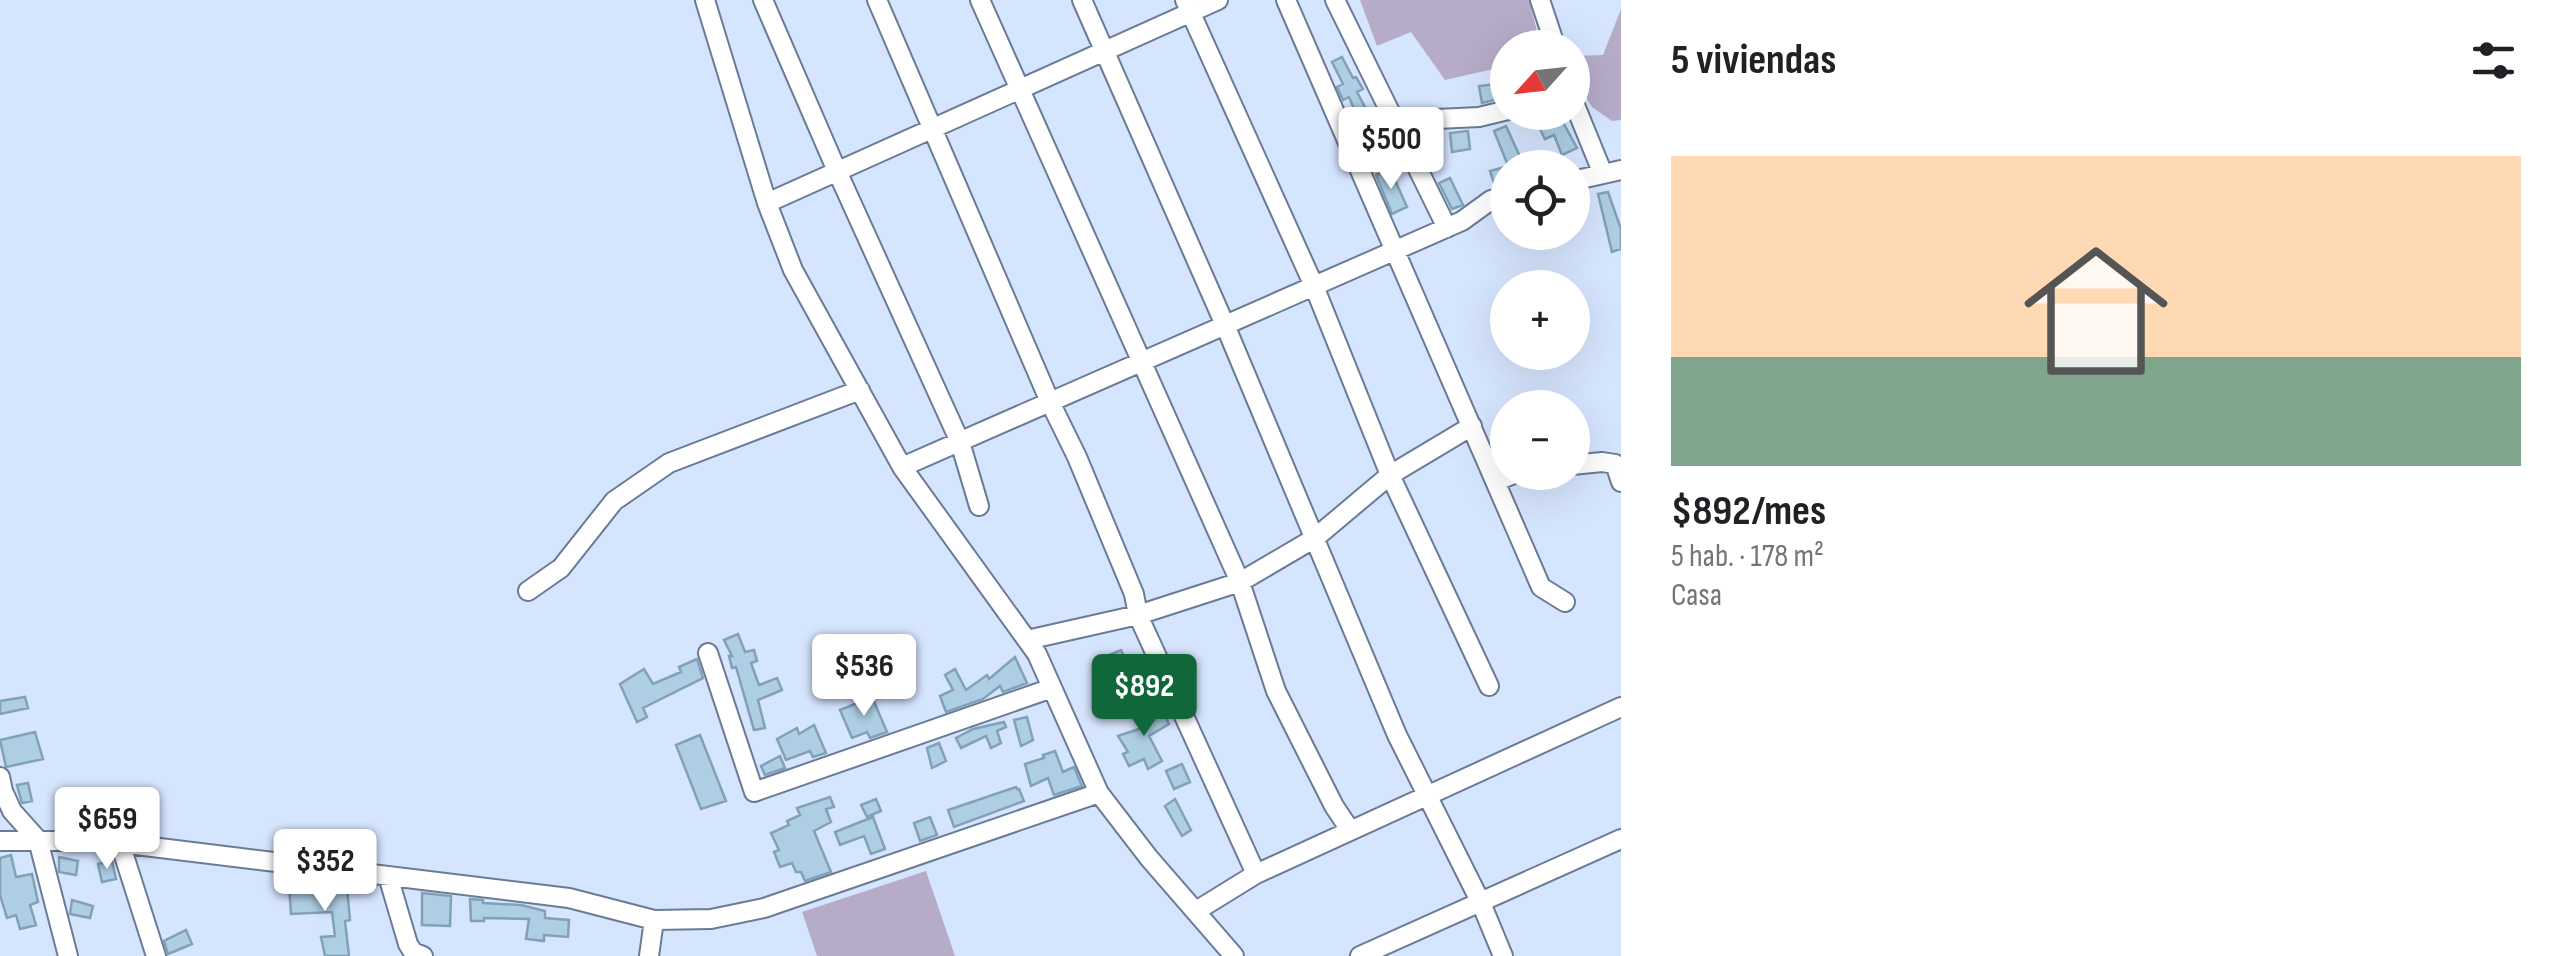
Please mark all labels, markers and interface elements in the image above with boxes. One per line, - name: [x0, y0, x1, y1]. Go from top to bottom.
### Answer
- north arrow: [1490, 30, 1590, 130]
- map controls: [1490, 30, 1590, 490]
- icon: filters: [2466, 33, 2521, 88]
- text: 5 viviendas: [1671, 35, 1836, 86]
- pin: $500: [1332, 107, 1450, 192]
- text: $500: [1361, 120, 1421, 159]
- button: locate: [1490, 150, 1590, 250]
- icon: home: [2006, 221, 2186, 401]
- button: +: [1490, 270, 1590, 370]
- button: −: [1490, 390, 1590, 490]
- text: $892/mes: [1671, 486, 1826, 537]
- text: 5 hab. · 178 m²: [1671, 537, 1824, 576]
- text: Casa: [1671, 576, 1722, 615]
- pin: $536: [805, 634, 923, 719]
- text: $536: [834, 647, 894, 686]
- pin: $892: [1085, 654, 1203, 739]
- text: $892: [1114, 667, 1174, 706]
- pin: $659: [48, 787, 166, 872]
- text: $659: [77, 800, 137, 839]
- pin: $352: [266, 829, 384, 914]
- text: $352: [296, 842, 354, 881]

